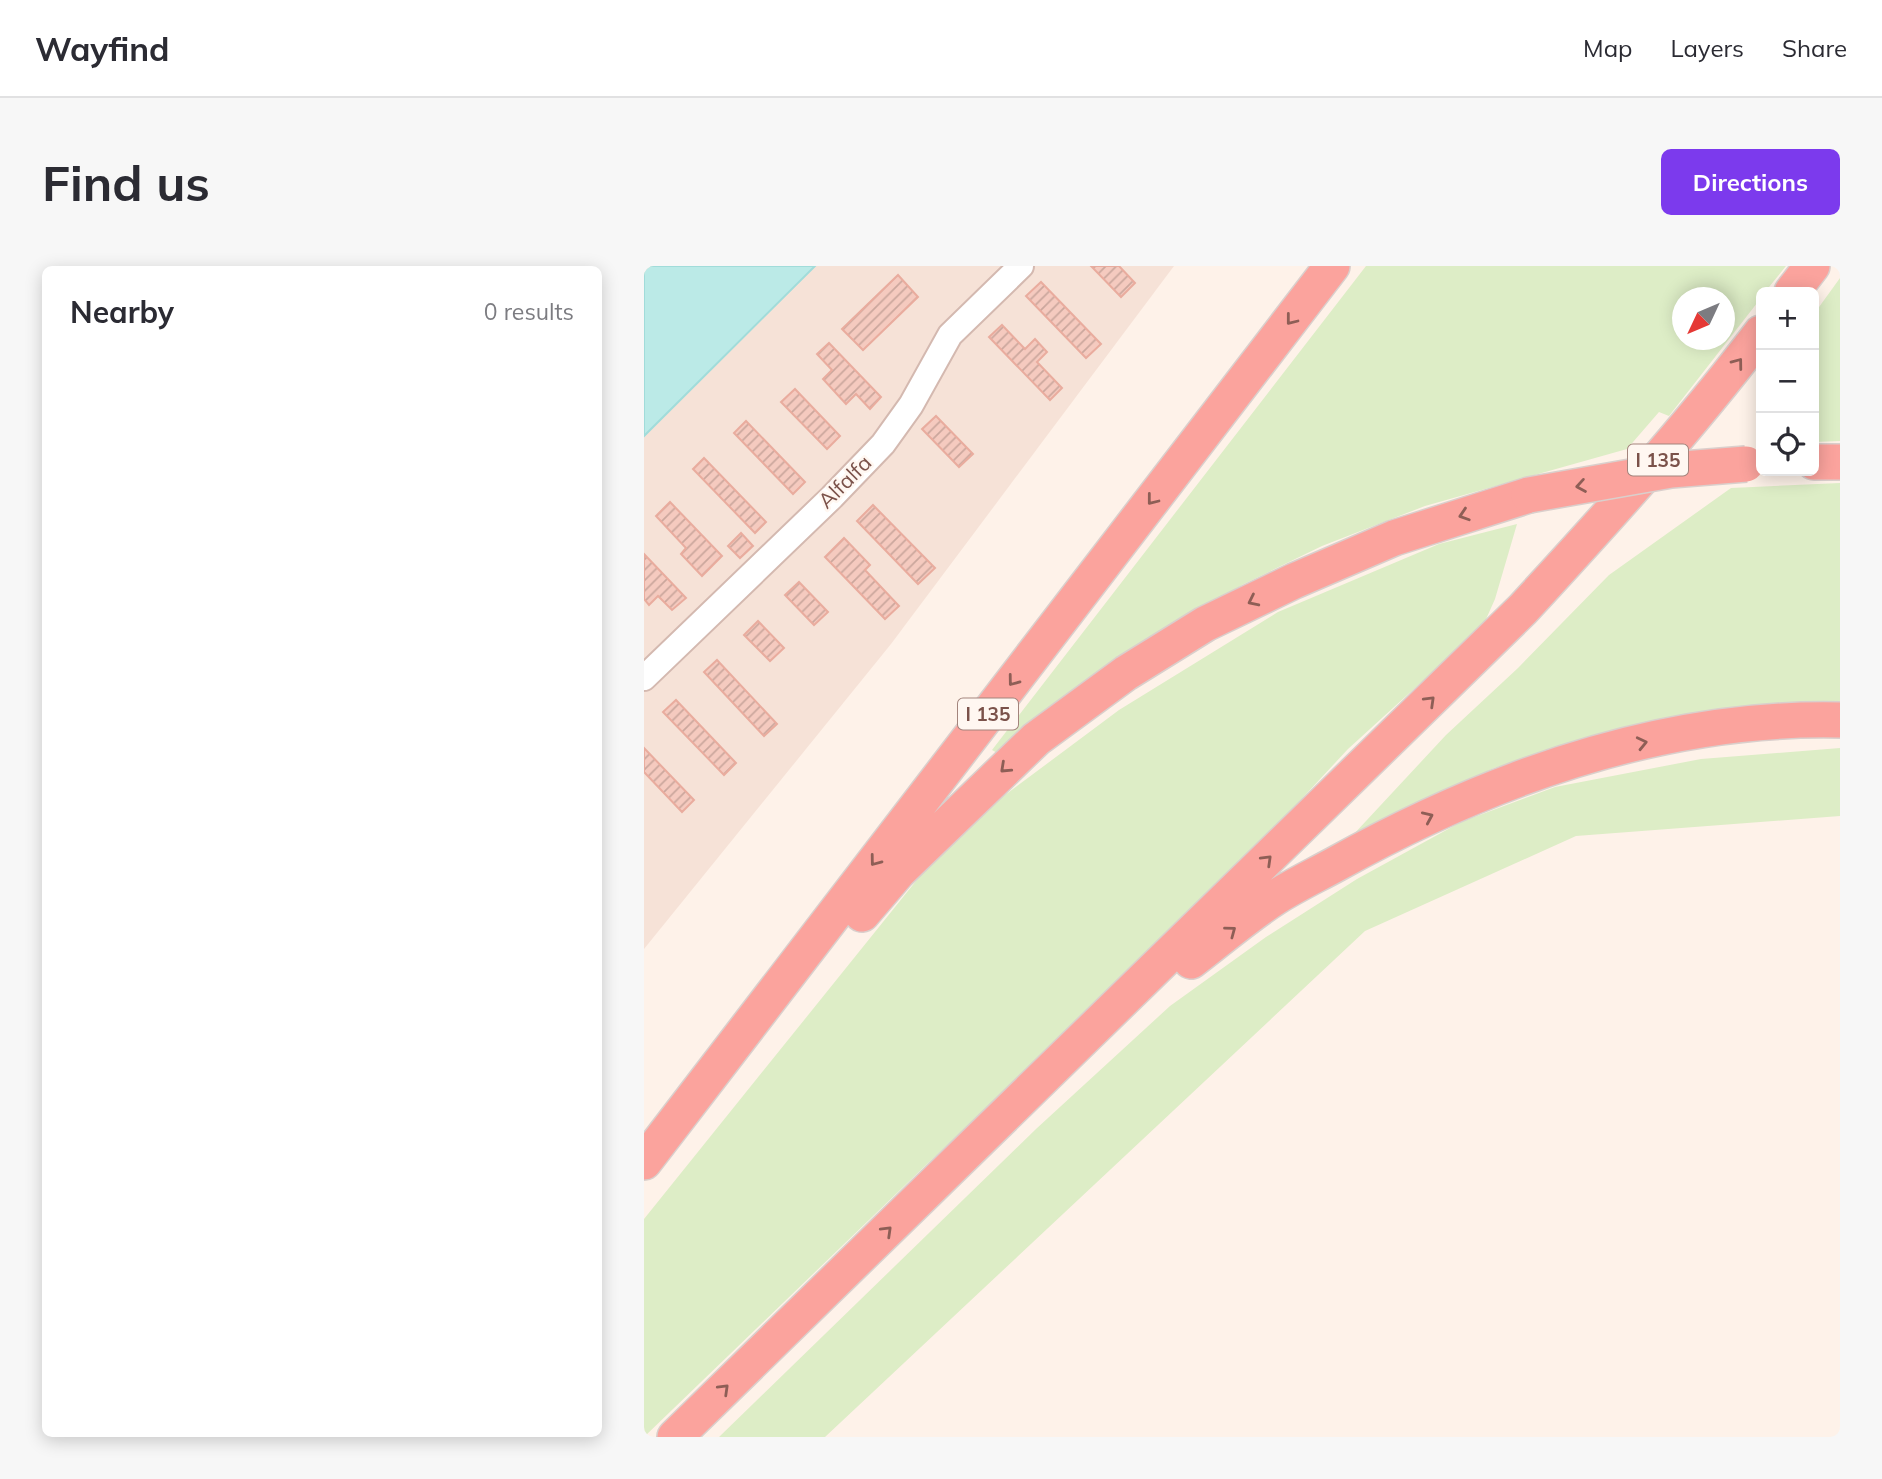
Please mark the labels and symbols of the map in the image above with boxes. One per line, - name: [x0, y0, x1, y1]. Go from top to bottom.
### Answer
- north arrow: [1672, 287, 1735, 350]
- one-way arrow: [1286, 312, 1299, 325]
- one-way arrow: [1730, 358, 1743, 371]
- road number: I 135: [1628, 444, 1688, 476]
- street label: Alfalfa: [812, 449, 876, 513]
- one-way arrow: [1575, 478, 1587, 493]
- one-way arrow: [1147, 493, 1160, 505]
- one-way arrow: [1458, 507, 1470, 522]
- one-way arrow: [1248, 592, 1261, 606]
- one-way arrow: [1009, 673, 1022, 685]
- one-way arrow: [1421, 696, 1434, 709]
- road number: I 135: [958, 698, 1018, 729]
- one-way arrow: [1636, 736, 1648, 751]
- one-way arrow: [1000, 760, 1013, 772]
- one-way arrow: [1420, 811, 1433, 825]
- one-way arrow: [870, 854, 883, 866]
- one-way arrow: [1259, 856, 1272, 869]
- one-way arrow: [1223, 926, 1236, 939]
- one-way arrow: [879, 1226, 892, 1239]
- one-way arrow: [716, 1385, 729, 1398]

